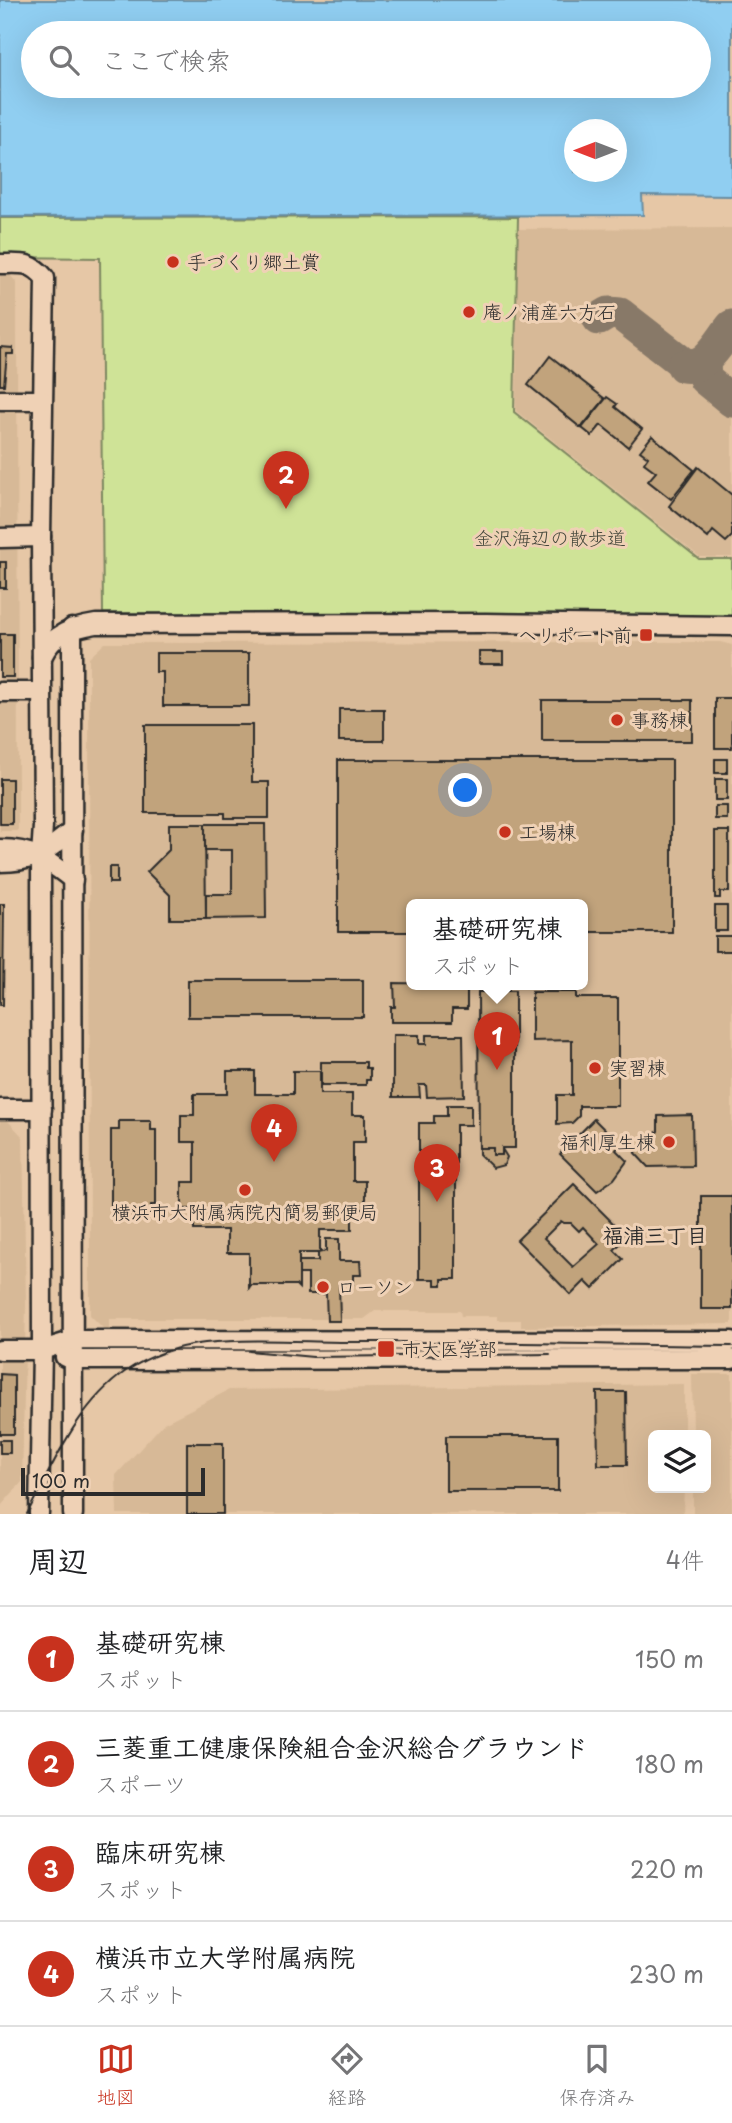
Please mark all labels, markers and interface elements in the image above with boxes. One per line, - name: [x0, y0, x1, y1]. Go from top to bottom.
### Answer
- search box: [21, 21, 711, 98]
- text: ここで検索: [101, 40, 231, 79]
- icon: search: [45, 41, 83, 79]
- north arrow: [564, 119, 627, 182]
- place label: 手づくり郷土賞: [187, 247, 320, 275]
- marker: 手づくり郷土賞: [165, 254, 181, 270]
- place label: 庵ノ浦産六方石: [483, 297, 616, 325]
- marker: 庵ノ浦産六方石: [461, 304, 477, 320]
- pin: 2: [263, 451, 309, 509]
- park label: 金沢海辺の散歩道: [474, 523, 626, 551]
- place label: ヘリポート前: [518, 620, 632, 648]
- marker: ヘリポート前: [638, 627, 654, 643]
- place label: 事務棟: [631, 705, 688, 733]
- marker: 事務棟: [609, 712, 625, 728]
- your location: [448, 773, 482, 807]
- place label: 工場棟: [519, 817, 576, 845]
- marker: 工場棟: [497, 824, 513, 840]
- popup: [406, 899, 588, 990]
- text: 基礎研究棟: [432, 908, 562, 947]
- text: スポット: [432, 947, 524, 982]
- pin: 1: [474, 1012, 520, 1070]
- place label: 実習棟: [609, 1053, 666, 1081]
- marker: 実習棟: [587, 1060, 603, 1076]
- pin: 4: [251, 1104, 297, 1162]
- place label: 福利厚生棟: [560, 1127, 655, 1155]
- marker: 福利厚生棟: [661, 1134, 677, 1150]
- pin: 3: [414, 1144, 460, 1202]
- marker: 横浜市大附属病院内簡易郵便局: [237, 1182, 253, 1198]
- place label: 横浜市大附属病院内簡易郵便局: [112, 1197, 378, 1225]
- district label: 福浦三丁目: [603, 1218, 708, 1250]
- place label: ローソン: [337, 1272, 413, 1300]
- marker: ローソン: [315, 1279, 331, 1295]
- place label: 市大医学部: [402, 1334, 497, 1362]
- marker: 市大医学部: [376, 1339, 396, 1359]
- map controls: [648, 1430, 711, 1493]
- button: layers: [648, 1430, 711, 1493]
- scale bar: [21, 1465, 205, 1497]
- text: 100 m: [32, 1466, 90, 1494]
- text: 周辺: [28, 1537, 88, 1582]
- text: 4件: [666, 1542, 704, 1577]
- text: 基礎研究棟: [95, 1622, 225, 1661]
- text: 1: [46, 1641, 57, 1676]
- text: 150 m: [635, 1641, 704, 1676]
- text: スポット: [95, 1661, 187, 1696]
- text: 三菱重工健康保険組合金沢総合グラウンド: [95, 1727, 589, 1766]
- text: 2: [43, 1746, 59, 1781]
- text: 180 m: [635, 1746, 704, 1781]
- text: スポーツ: [95, 1766, 187, 1801]
- text: 臨床研究棟: [95, 1832, 225, 1871]
- text: 3: [43, 1851, 59, 1886]
- text: 220 m: [630, 1851, 704, 1886]
- text: スポット: [95, 1871, 187, 1906]
- text: 横浜市立大学附属病院: [95, 1937, 355, 1976]
- text: 4: [43, 1956, 59, 1991]
- text: 230 m: [629, 1956, 704, 1991]
- text: スポット: [95, 1976, 187, 2011]
- tab: 地図: [97, 2040, 135, 2110]
- tab: 経路: [328, 2040, 366, 2110]
- tab: 保存済み: [559, 2040, 635, 2110]

